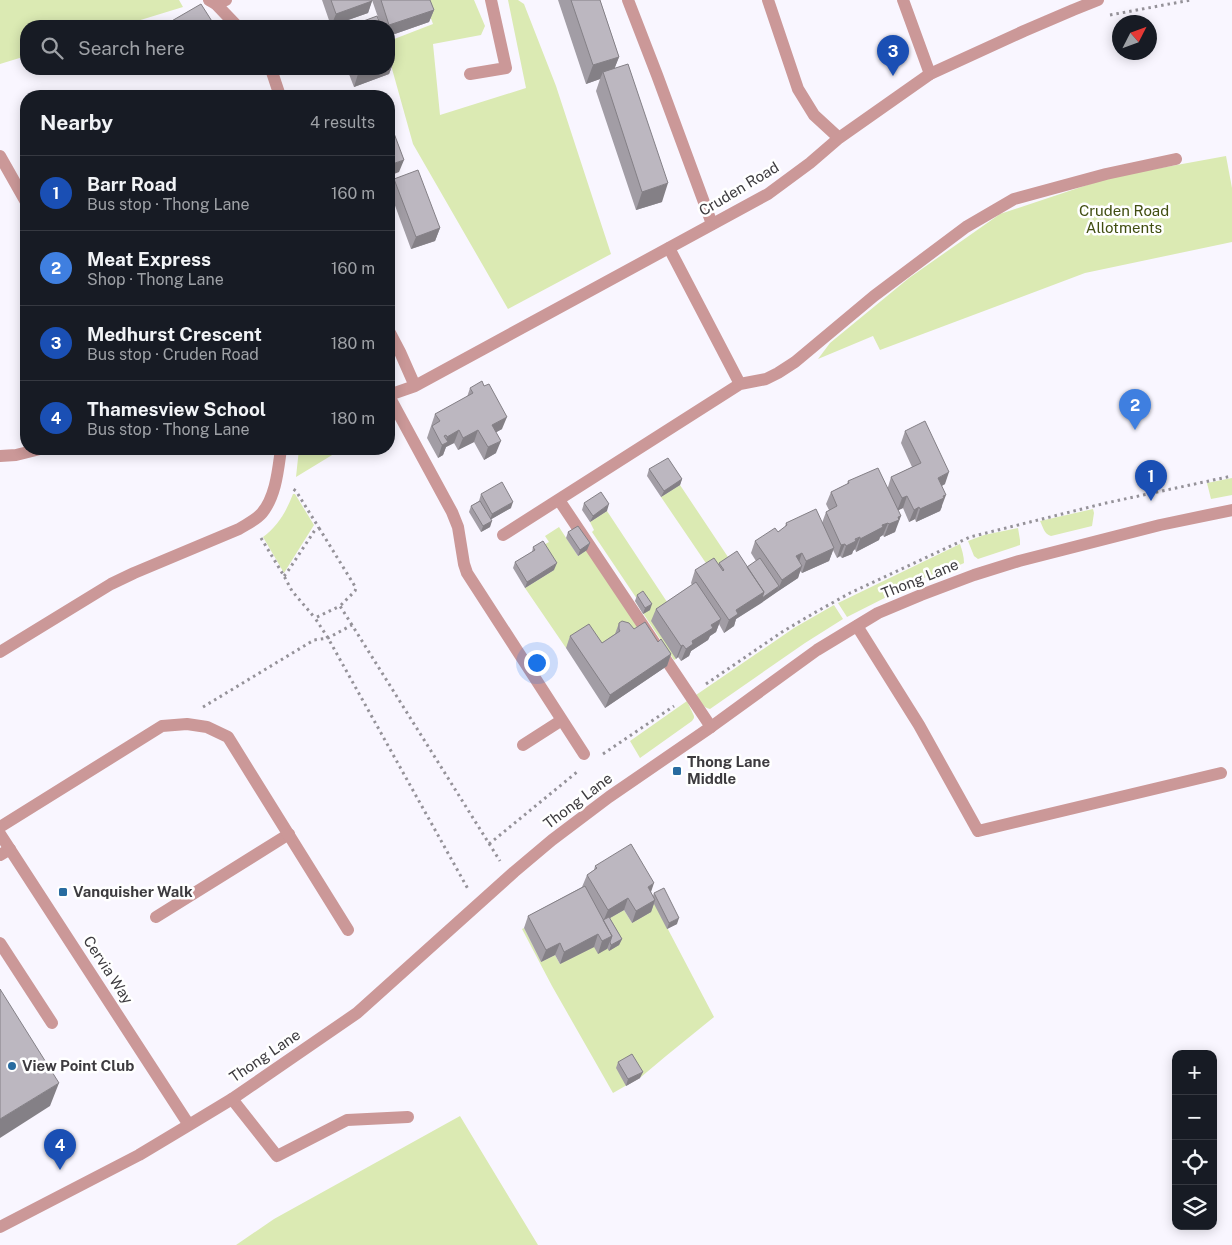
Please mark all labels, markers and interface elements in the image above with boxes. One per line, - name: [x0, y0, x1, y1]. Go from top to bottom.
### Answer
- north arrow: [1112, 15, 1157, 60]
- search box: [20, 20, 395, 75]
- icon: search: [38, 34, 66, 62]
- pin: 3: [877, 35, 909, 76]
- text: Search here: [78, 37, 185, 59]
- text: Nearby: [40, 110, 113, 135]
- text: 4 results: [310, 113, 375, 132]
- street label: Cruden Road: [696, 158, 782, 219]
- text: Barr Road: [87, 173, 177, 195]
- text: 1: [53, 184, 59, 203]
- text: 160 m: [331, 184, 375, 203]
- text: Bus stop · Thong Lane: [87, 195, 250, 214]
- park label: Cruden Road Allotments: [1079, 202, 1169, 236]
- text: Meat Express: [87, 248, 211, 270]
- text: 2: [51, 259, 61, 278]
- text: 160 m: [331, 259, 375, 278]
- text: Shop · Thong Lane: [87, 270, 224, 289]
- text: Medhurst Crescent: [87, 323, 262, 345]
- text: 3: [51, 334, 61, 353]
- text: 180 m: [331, 334, 375, 353]
- text: Bus stop · Cruden Road: [87, 345, 259, 364]
- pin: 2: [1119, 389, 1151, 430]
- text: Thamesview School: [87, 398, 266, 420]
- text: 4: [51, 409, 61, 428]
- text: 180 m: [331, 409, 375, 428]
- text: Bus stop · Thong Lane: [87, 420, 250, 439]
- pin: 1: [1135, 460, 1167, 501]
- street label: Thong Lane: [879, 555, 961, 602]
- your location: [524, 650, 550, 676]
- place label: Thong Lane Middle: [687, 753, 770, 787]
- marker: Thong Lane Middle: [671, 765, 683, 777]
- street label: Thong Lane: [540, 769, 615, 832]
- place label: Vanquisher Walk: [73, 883, 193, 900]
- marker: Vanquisher Walk: [57, 886, 69, 898]
- street label: Cervia Way: [80, 933, 137, 1007]
- street label: Thong Lane: [226, 1026, 303, 1085]
- map controls: [1172, 1050, 1217, 1230]
- button: +: [1172, 1050, 1217, 1095]
- place label: View Point Club: [22, 1057, 134, 1074]
- marker: View Point Club: [6, 1060, 18, 1072]
- button: −: [1172, 1095, 1217, 1140]
- pin: 4: [44, 1129, 76, 1170]
- button: locate: [1172, 1140, 1217, 1185]
- button: layers: [1172, 1185, 1217, 1230]

